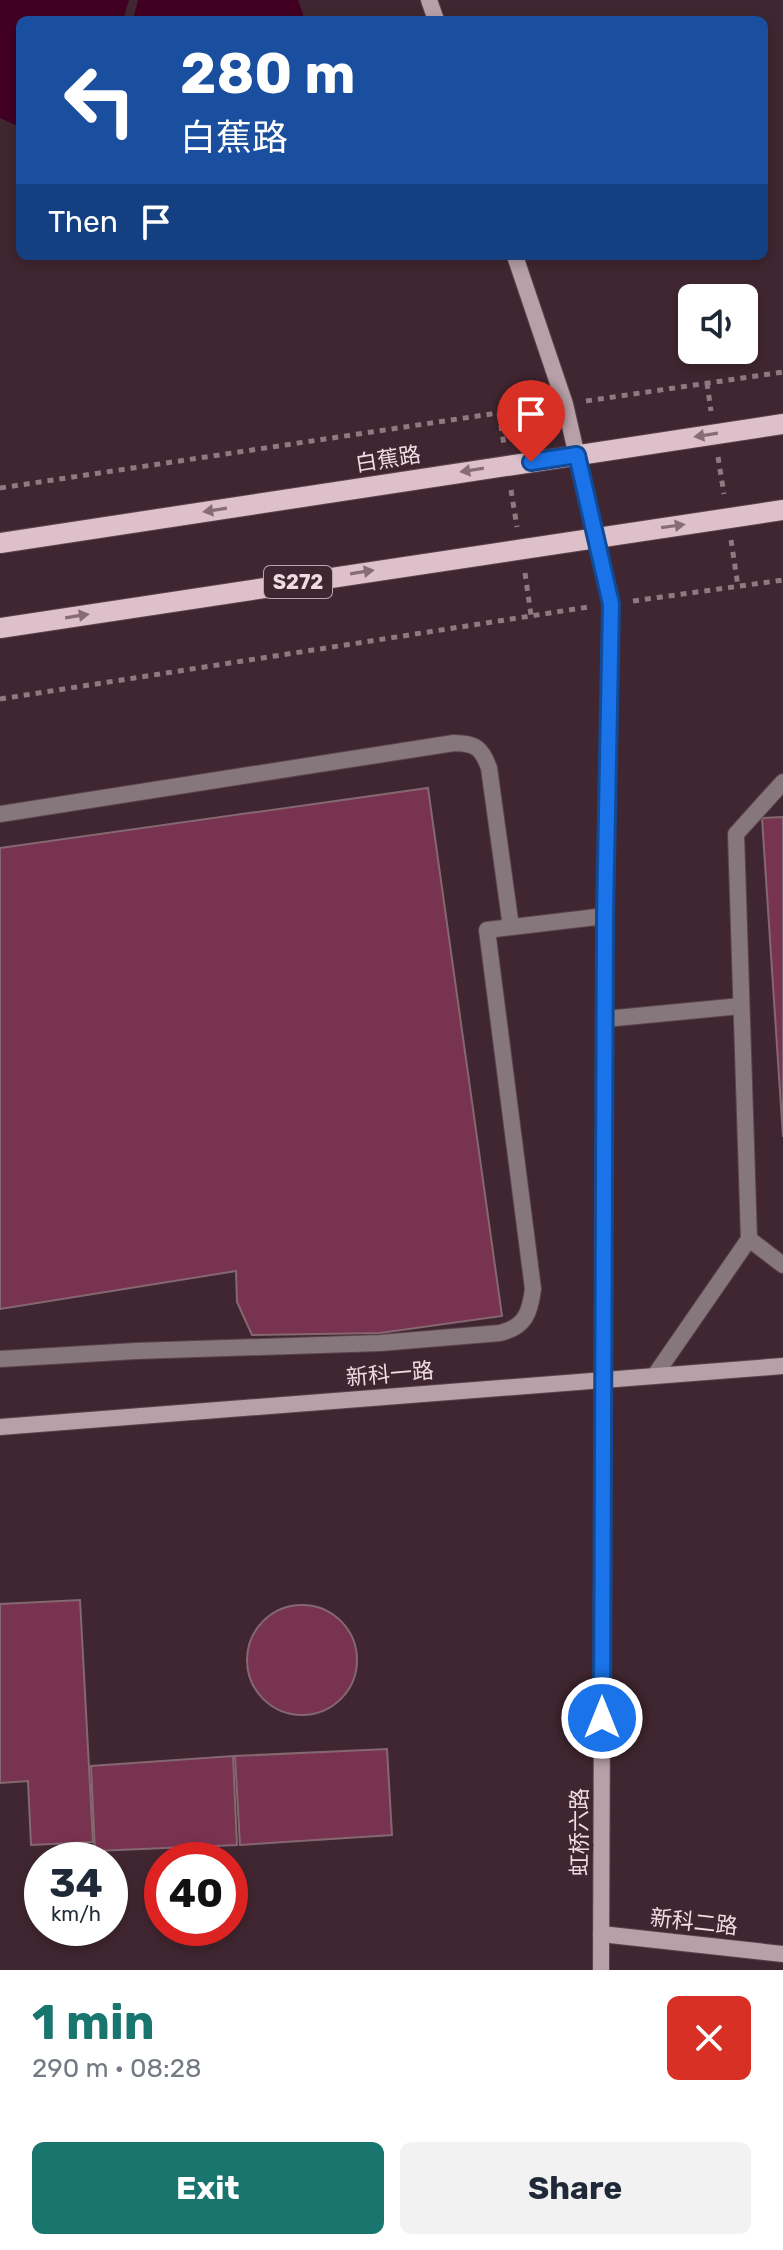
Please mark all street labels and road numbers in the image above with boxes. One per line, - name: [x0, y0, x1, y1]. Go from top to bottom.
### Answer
- street label: 白蕉路: [353, 441, 423, 477]
- road number: S272: [264, 566, 332, 598]
- street label: 新科一路: [345, 1357, 435, 1391]
- street label: 虹桥六路: [566, 1788, 593, 1876]
- street label: 新科二路: [649, 1904, 739, 1940]

